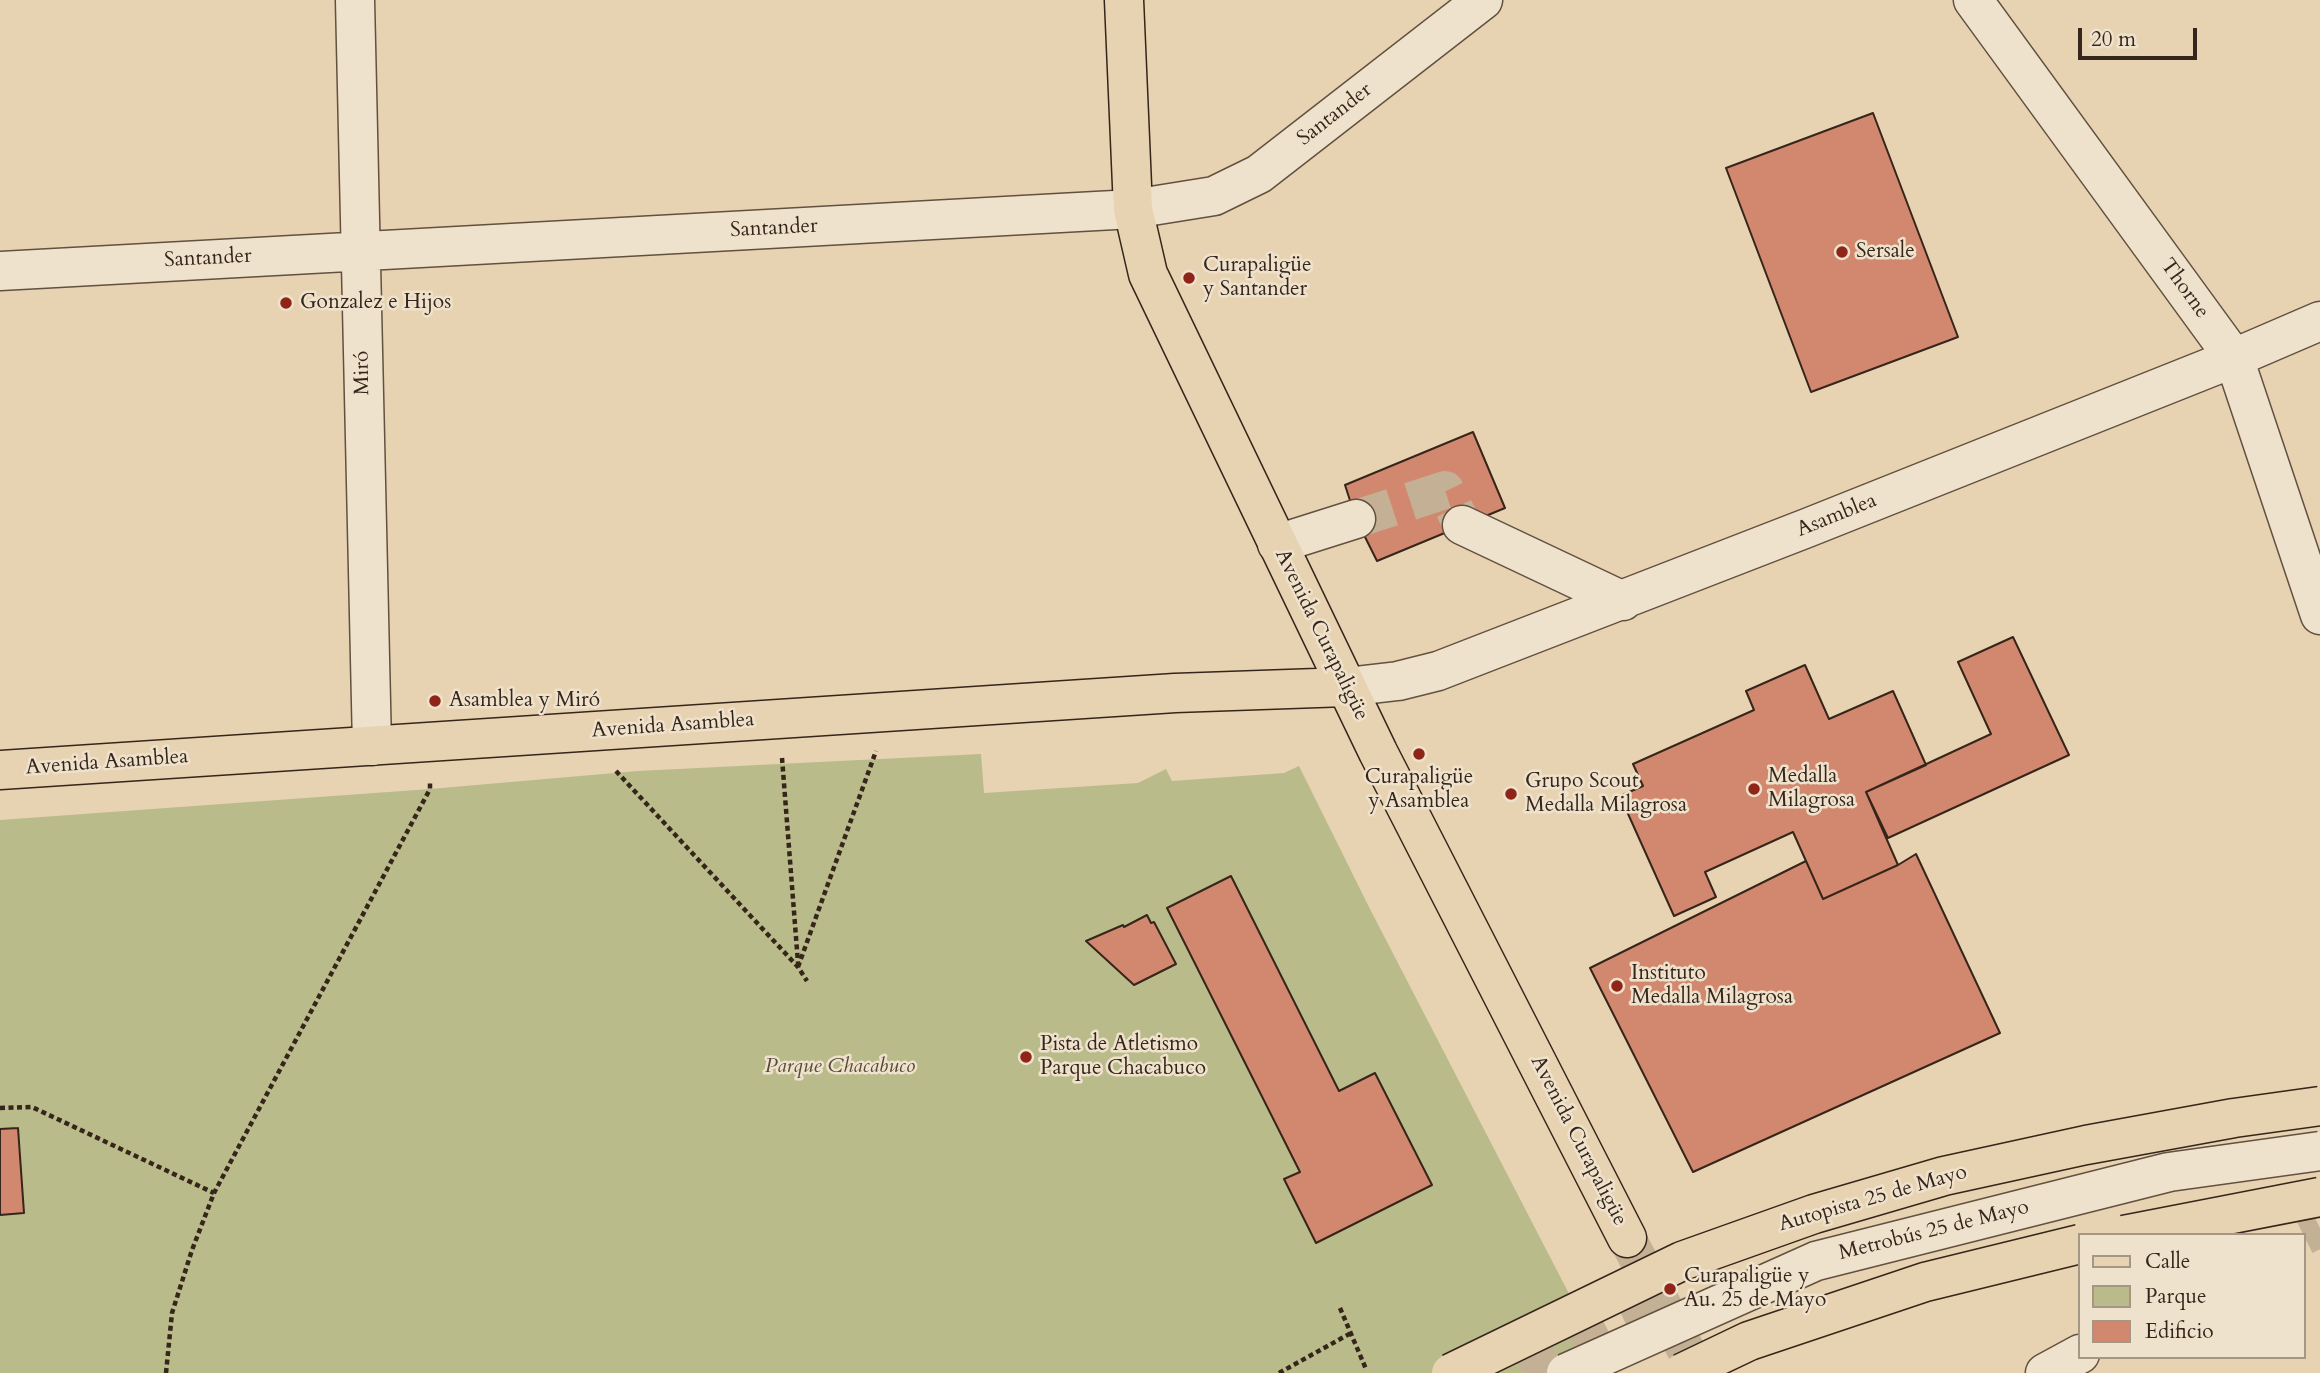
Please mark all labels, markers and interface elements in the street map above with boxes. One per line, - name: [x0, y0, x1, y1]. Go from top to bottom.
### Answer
- scale bar: [2082, 14, 2201, 58]
- text: 20 m: [2091, 25, 2136, 54]
- street label: Santander: [1293, 78, 1377, 152]
- street label: Santander: [730, 214, 818, 244]
- place label: Sersale: [1856, 239, 1915, 265]
- street label: Santander: [164, 244, 252, 274]
- marker: Sersale: [1834, 244, 1850, 260]
- place label: Curapaligüe y Santander: [1203, 253, 1312, 303]
- street label: Thorne: [2154, 254, 2214, 324]
- marker: Curapaligüe y Santander: [1181, 270, 1197, 286]
- place label: Gonzalez e Hijos: [300, 290, 451, 316]
- marker: Gonzalez e Hijos: [278, 295, 294, 311]
- street label: Miró: [350, 350, 376, 396]
- street label: Asamblea: [1793, 489, 1881, 543]
- street label: Avenida Curapaligüe: [1269, 545, 1373, 725]
- place label: Asamblea y Miró: [449, 688, 600, 714]
- marker: Asamblea y Miró: [427, 693, 443, 709]
- street label: Avenida Asamblea: [591, 708, 755, 744]
- street label: Avenida Asamblea: [25, 745, 189, 781]
- marker: Curapaligüe y Asamblea: [1411, 746, 1427, 762]
- place label: Medalla Milagrosa: [1768, 764, 1855, 814]
- place label: Curapaligüe y Asamblea: [1365, 765, 1473, 815]
- place label: Grupo Scout Medalla Milagrosa: [1525, 769, 1687, 819]
- marker: Medalla Milagrosa: [1746, 781, 1762, 797]
- marker: Grupo Scout Medalla Milagrosa: [1503, 786, 1519, 802]
- place label: Instituto Medalla Milagrosa: [1631, 961, 1793, 1011]
- marker: Instituto Medalla Milagrosa: [1609, 978, 1625, 994]
- place label: Pista de Atletismo Parque Chacabuco: [1040, 1032, 1206, 1082]
- marker: Pista de Atletismo Parque Chacabuco: [1018, 1049, 1034, 1065]
- street label: Avenida Curapaligüe: [1524, 1052, 1632, 1230]
- park label: Parque Chacabuco: [765, 1054, 915, 1080]
- street label: Autopista 25 de Mayo: [1776, 1160, 1970, 1238]
- street label: Metrobús 25 de Mayo: [1836, 1195, 2032, 1267]
- legend: [2078, 1233, 2306, 1359]
- text: Calle: [2145, 1247, 2190, 1276]
- place label: Curapaligüe y Au. 25 de Mayo: [1684, 1264, 1826, 1314]
- marker: Curapaligüe y Au. 25 de Mayo: [1662, 1281, 1678, 1297]
- text: Parque: [2145, 1282, 2206, 1311]
- text: Edificio: [2145, 1317, 2214, 1346]

